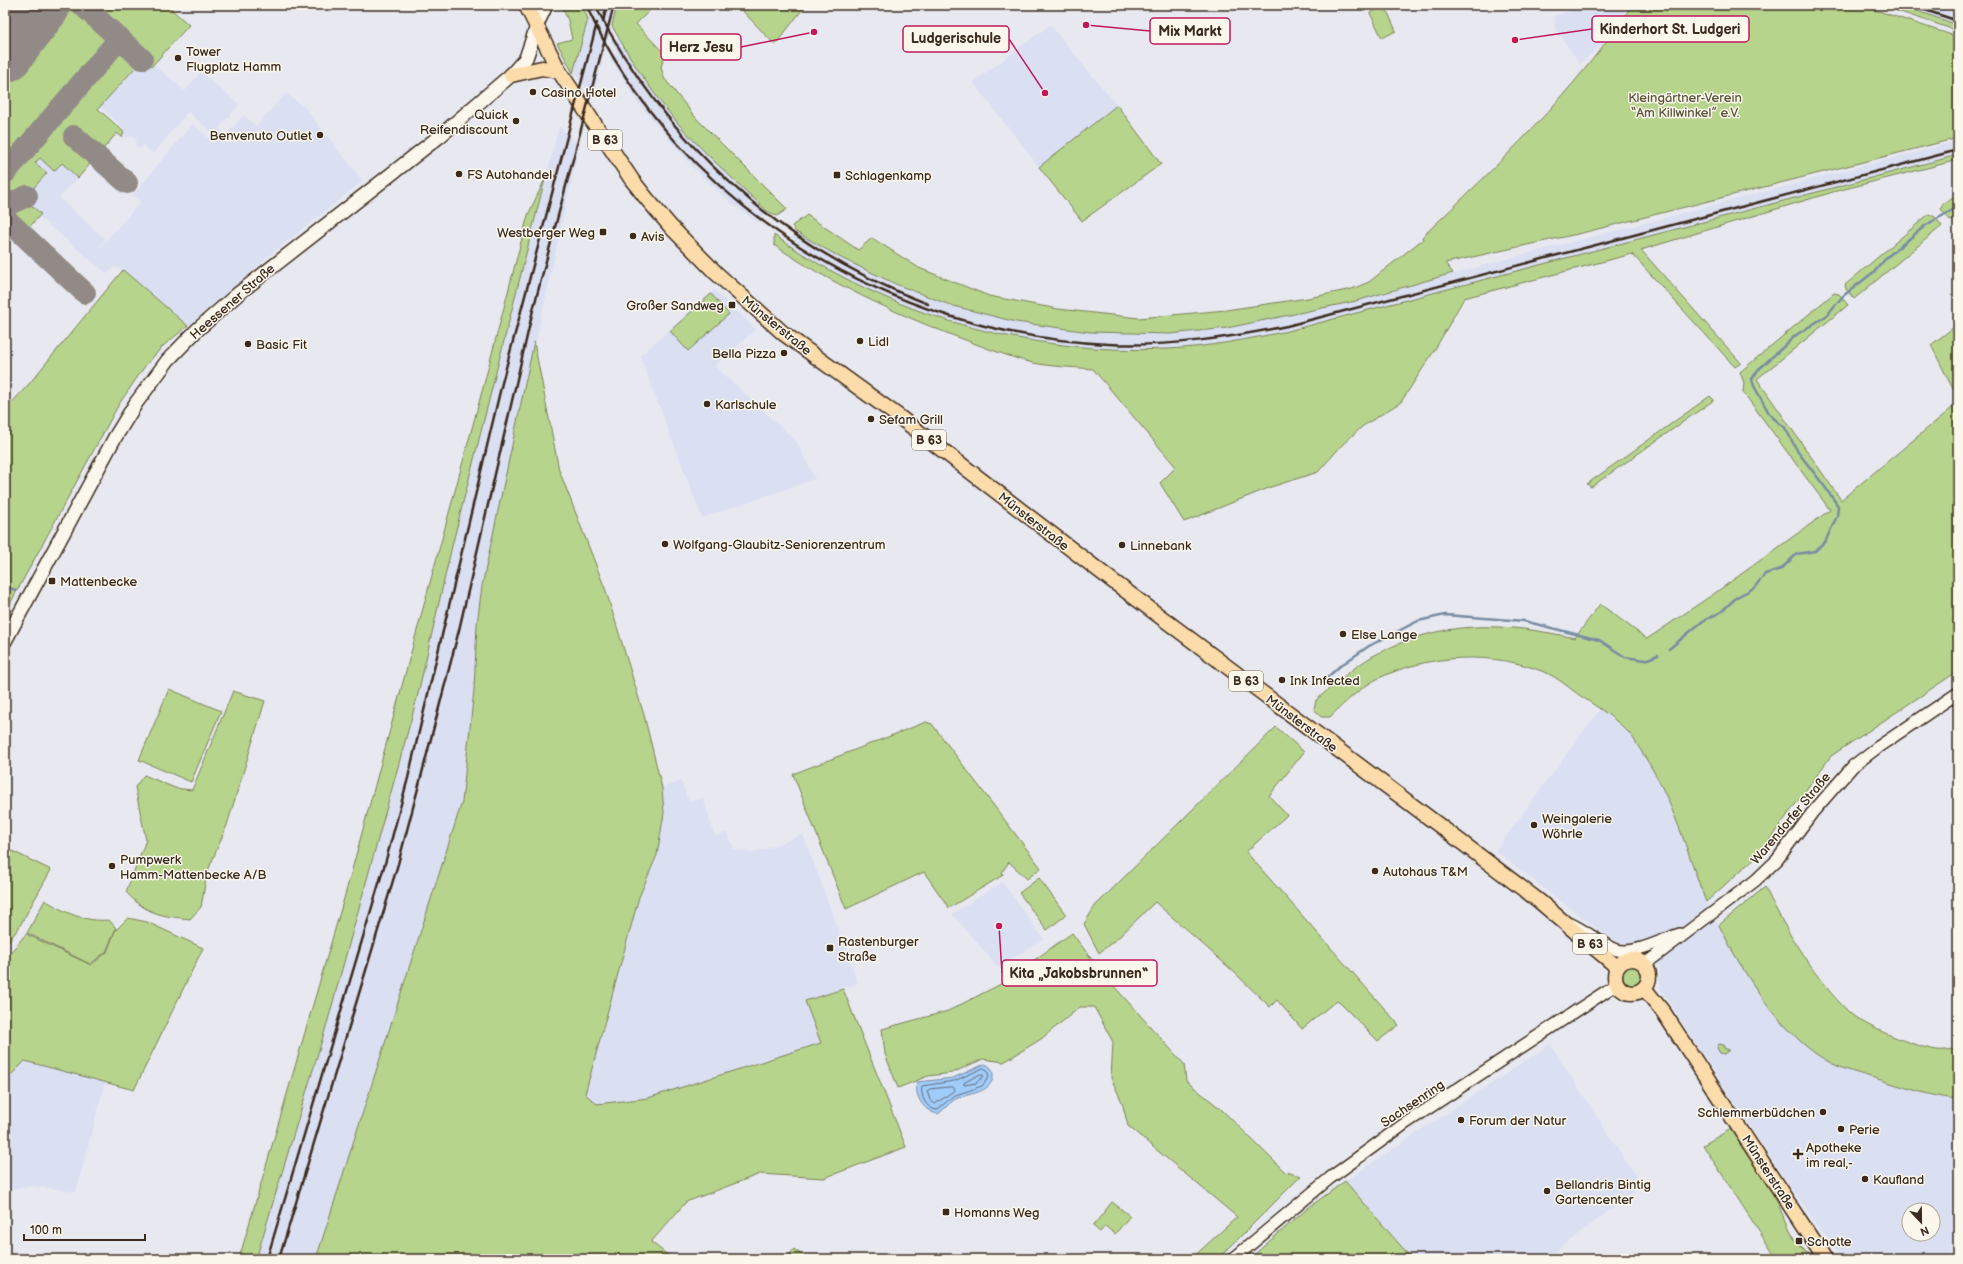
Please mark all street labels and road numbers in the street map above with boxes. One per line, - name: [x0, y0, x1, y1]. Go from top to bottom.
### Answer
- road number: B 63: [588, 130, 622, 150]
- street label: Heessener Straße: [187, 260, 279, 343]
- street label: Münsterstraße: [738, 293, 815, 359]
- road number: B 63: [912, 430, 946, 450]
- street label: Münsterstraße: [995, 489, 1072, 555]
- road number: B 63: [1229, 671, 1263, 691]
- street label: Münsterstraße: [1262, 692, 1341, 756]
- street label: Warendorfer Straße: [1748, 769, 1834, 868]
- road number: B 63: [1573, 934, 1607, 954]
- street label: Sachsenring: [1378, 1077, 1447, 1131]
- street label: Münsterstraße: [1738, 1132, 1798, 1213]

